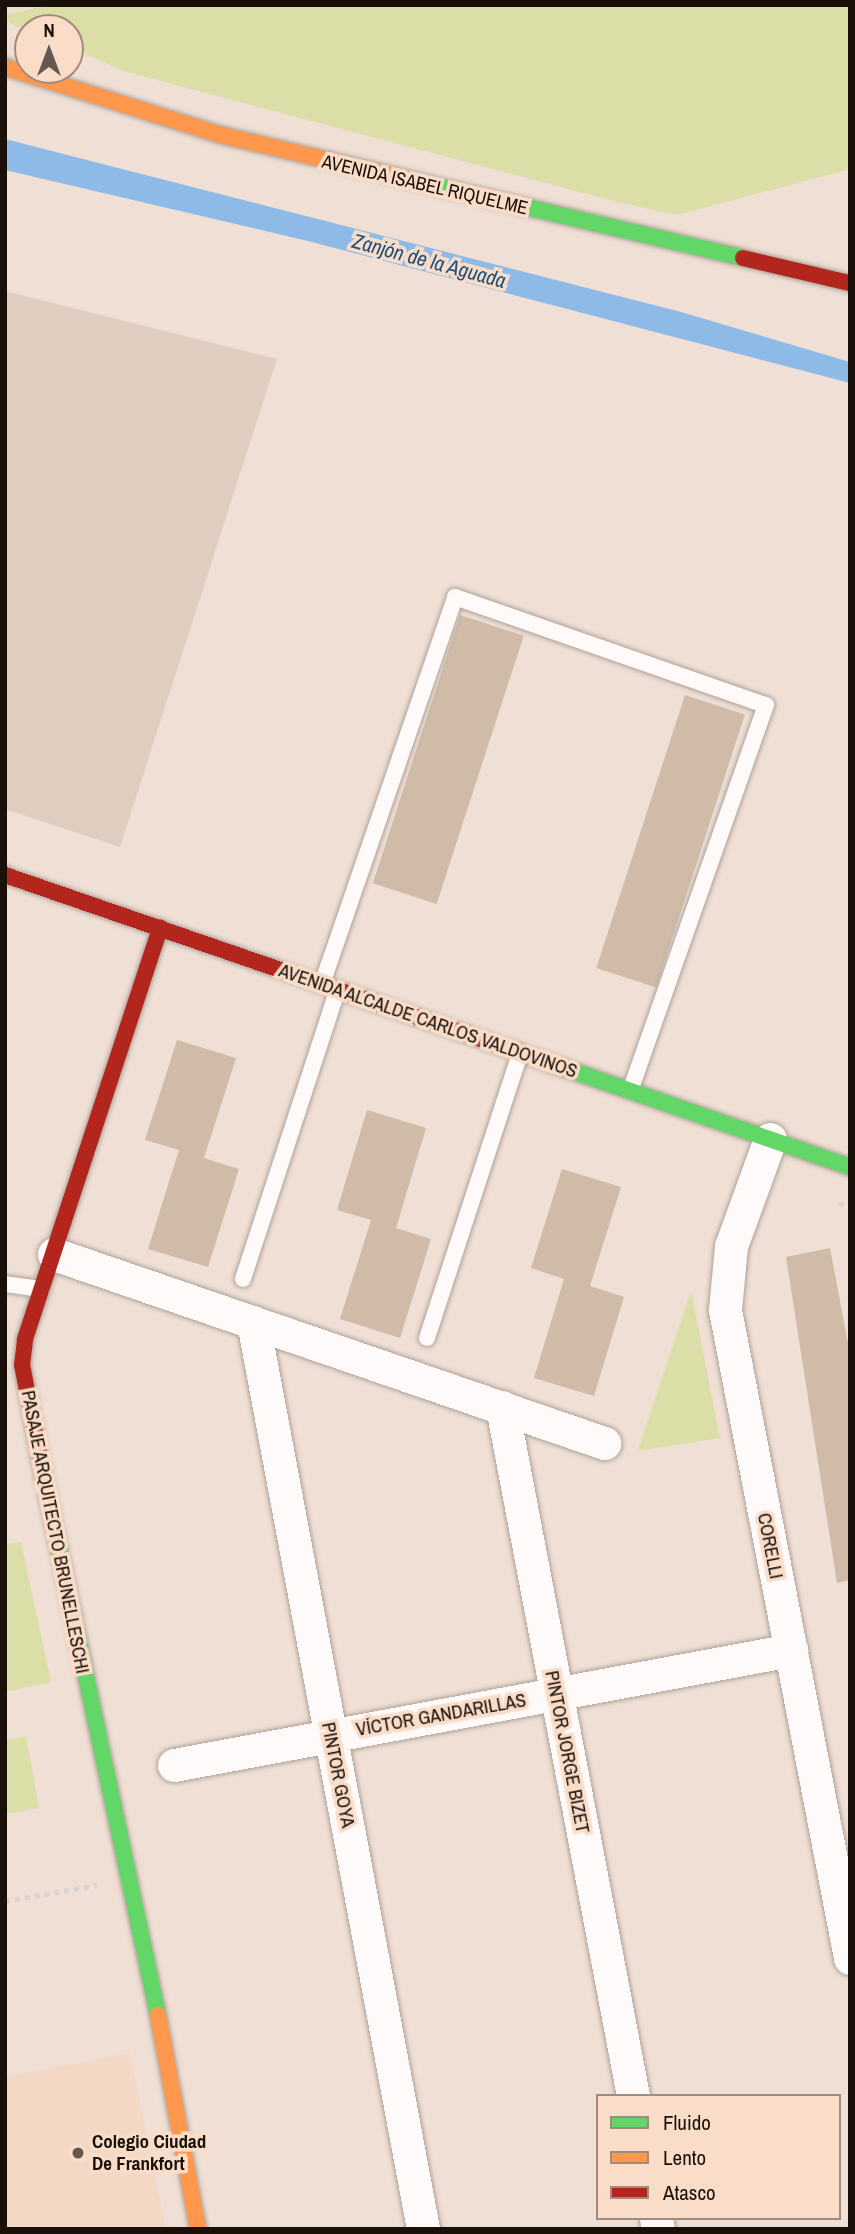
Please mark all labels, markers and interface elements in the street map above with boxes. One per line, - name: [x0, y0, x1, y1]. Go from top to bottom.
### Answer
- north arrow: [14, 14, 84, 84]
- text: N: [43, 17, 55, 43]
- street label: AVENIDA ISABEL RIQUELME: [319, 150, 531, 220]
- water label: Zanjón de la Aguada: [349, 228, 509, 294]
- street label: AVENIDA ALCALDE CARLOS VALDOVINOS: [275, 959, 581, 1083]
- street label: PASAJE ARQUITECTO BRUNELLESCHI: [16, 1388, 94, 1676]
- street label: CORELLI: [752, 1511, 788, 1581]
- street label: PINTOR JORGE BIZET: [540, 1669, 594, 1835]
- street label: VÍCTOR GANDARILLAS: [354, 1689, 528, 1741]
- street label: PINTOR GOYA: [317, 1720, 359, 1830]
- legend: [596, 2094, 841, 2220]
- text: Fluido: [663, 2108, 711, 2137]
- place label: Colegio Ciudad De Frankfort: [92, 2131, 206, 2175]
- text: Lento: [663, 2143, 706, 2172]
- marker: Colegio Ciudad De Frankfort: [70, 2145, 86, 2161]
- text: Atasco: [663, 2178, 716, 2207]

